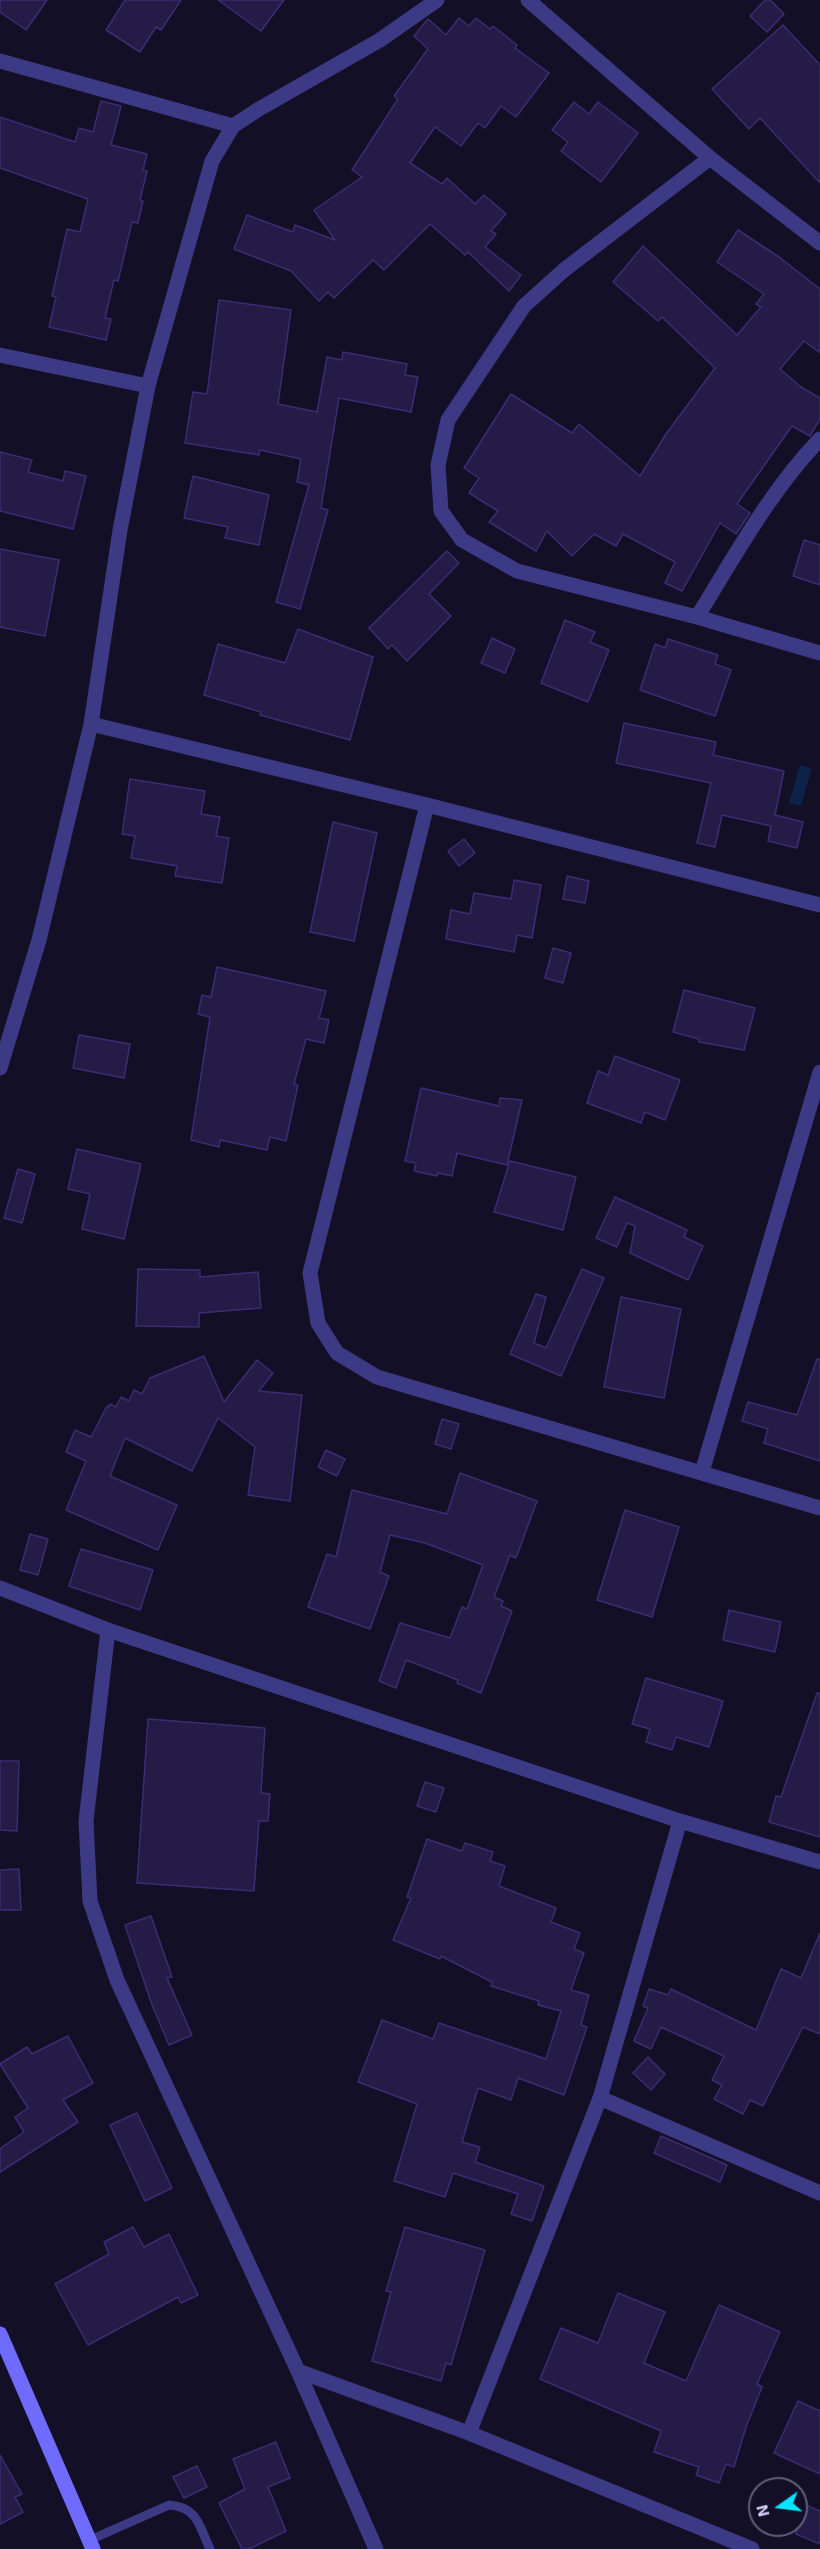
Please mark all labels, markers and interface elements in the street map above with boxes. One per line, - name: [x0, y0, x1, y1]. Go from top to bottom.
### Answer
- north arrow: [748, 2477, 808, 2537]
- text: N: [751, 2503, 773, 2519]

